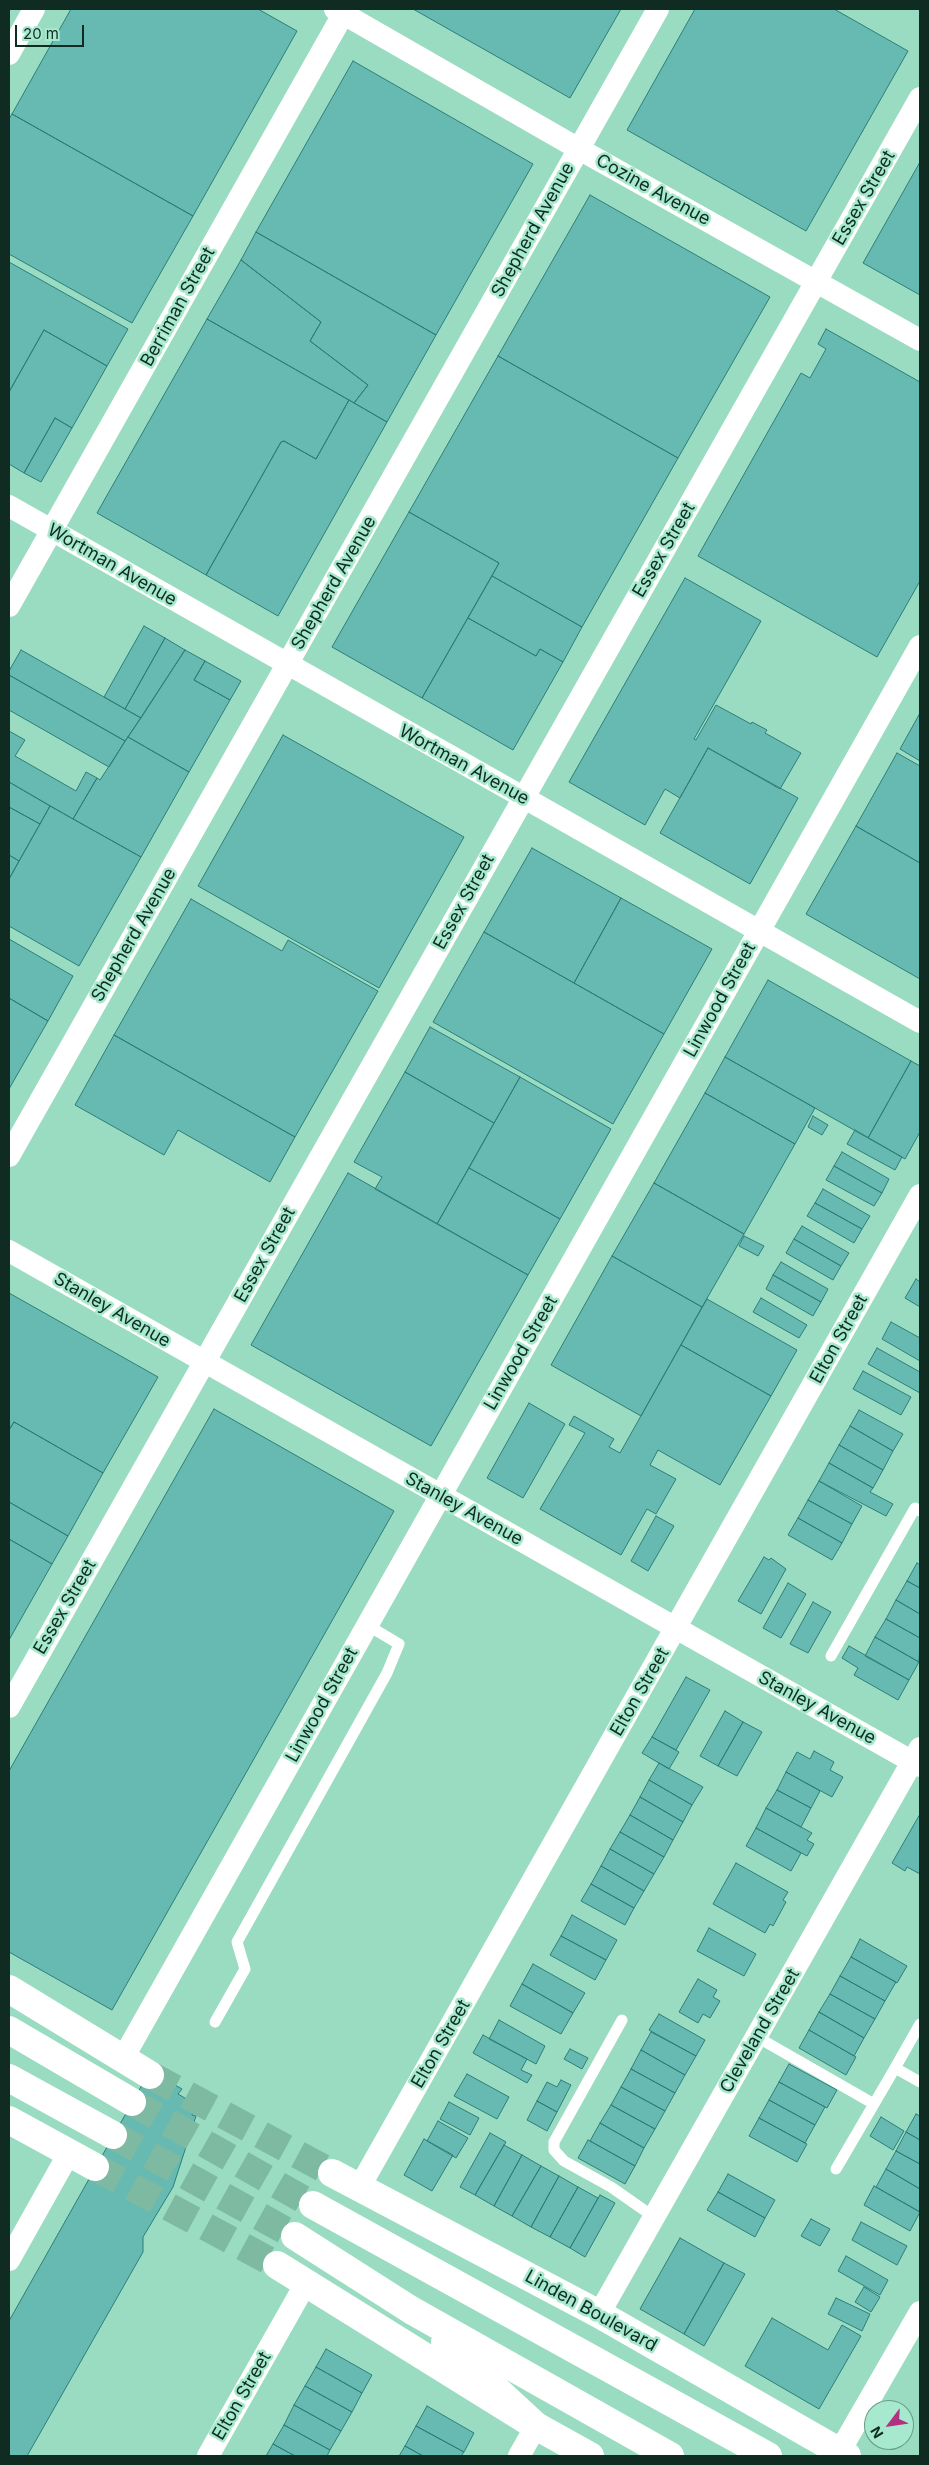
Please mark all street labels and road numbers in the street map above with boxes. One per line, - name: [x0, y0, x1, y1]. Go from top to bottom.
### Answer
- street label: Essex Street: [828, 147, 900, 249]
- street label: Cozine Avenue: [592, 150, 714, 230]
- street label: Shepherd Avenue: [487, 159, 579, 301]
- street label: Berriman Street: [136, 244, 220, 370]
- street label: Essex Street: [628, 499, 700, 601]
- street label: Shepherd Avenue: [287, 512, 381, 654]
- street label: Wortman Avenue: [44, 519, 180, 611]
- street label: Wortman Avenue: [395, 720, 533, 810]
- street label: Essex Street: [429, 851, 499, 953]
- street label: Shepherd Avenue: [87, 864, 181, 1006]
- street label: Linwood Street: [680, 939, 760, 1061]
- street label: Essex Street: [230, 1204, 300, 1306]
- street label: Stanley Avenue: [50, 1268, 174, 1352]
- street label: Elton Street: [806, 1291, 872, 1387]
- street label: Linwood Street: [480, 1292, 562, 1414]
- street label: Stanley Avenue: [401, 1468, 527, 1550]
- street label: Essex Street: [29, 1556, 101, 1658]
- street label: Linwood Street: [282, 1644, 362, 1766]
- street label: Elton Street: [606, 1644, 674, 1740]
- street label: Stanley Avenue: [754, 1667, 880, 1749]
- street label: Cleveland Street: [716, 1965, 804, 2097]
- street label: Elton Street: [407, 1996, 475, 2092]
- street label: Linden Boulevard: [521, 2266, 661, 2356]
- street label: Elton Street: [208, 2348, 276, 2444]

